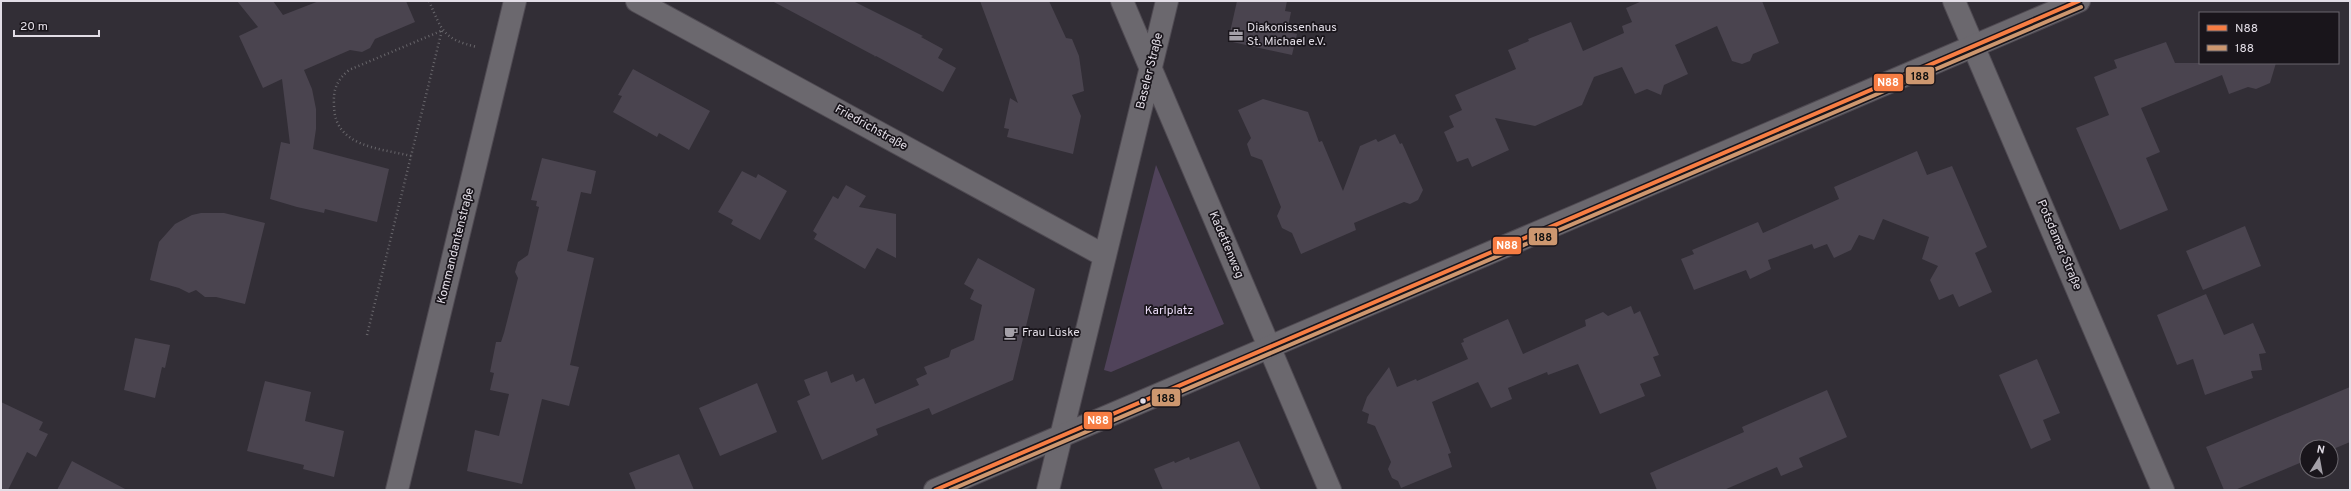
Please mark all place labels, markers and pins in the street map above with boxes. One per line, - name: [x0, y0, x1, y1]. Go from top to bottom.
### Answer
- place label: Diakonissenhaus St. Michael e.V.: [1247, 20, 1337, 50]
- office icon: Diakonissenhaus St. Michael e.V.: [1228, 27, 1244, 43]
- cafe icon: Frau Lüske: [1003, 325, 1019, 341]
- place label: Frau Lüske: [1022, 325, 1080, 341]
- unlabelled marker: [1138, 396, 1148, 406]

